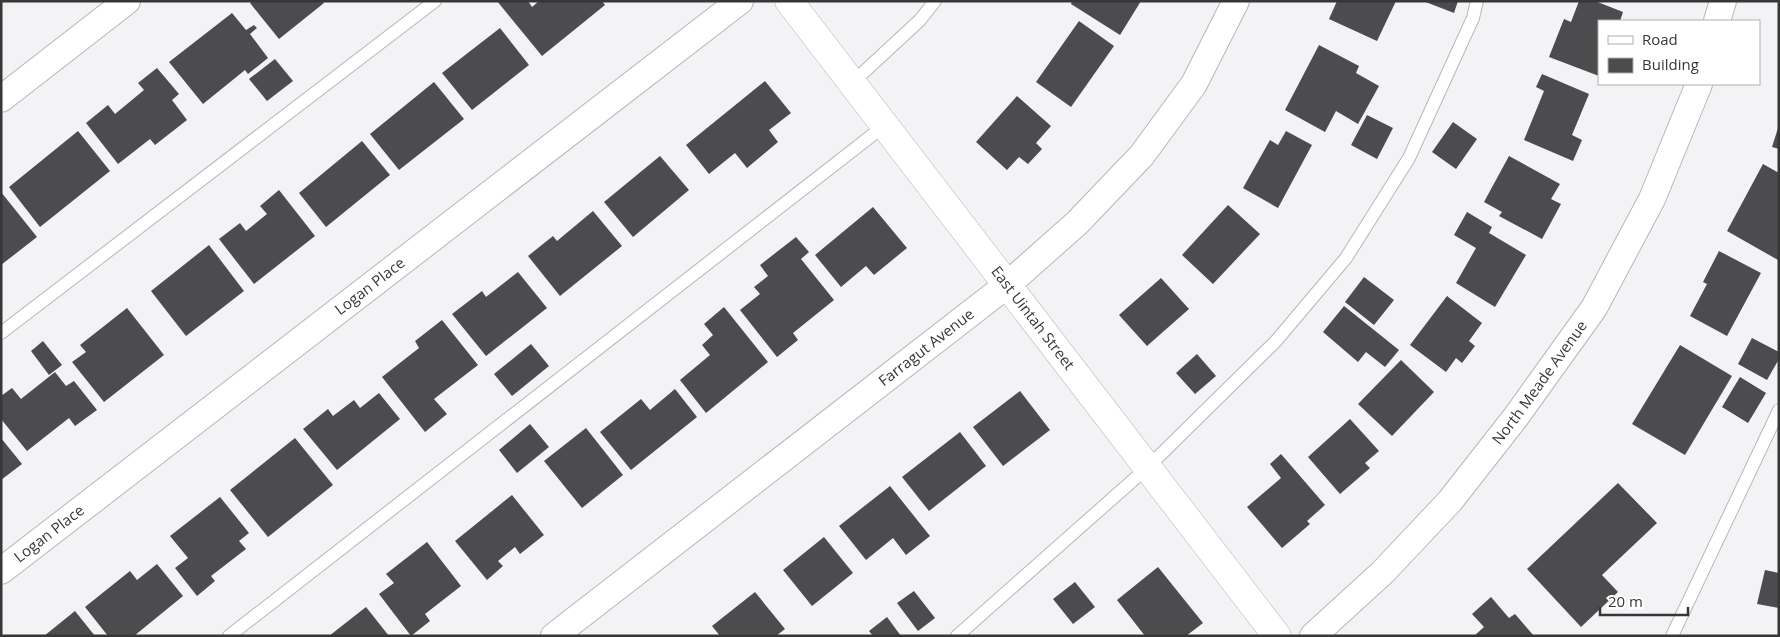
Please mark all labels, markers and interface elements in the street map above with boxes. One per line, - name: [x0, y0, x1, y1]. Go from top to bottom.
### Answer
- legend: [1598, 20, 1760, 85]
- text: Road: [1642, 29, 1678, 49]
- text: Building: [1642, 54, 1699, 74]
- street label: Logan Place: [330, 252, 408, 319]
- street label: East Uintah Street: [987, 262, 1080, 374]
- street label: Farragut Avenue: [874, 303, 978, 390]
- street label: North Meade Avenue: [1487, 316, 1591, 448]
- street label: Logan Place: [10, 500, 88, 566]
- scale bar: [1600, 584, 1688, 616]
- text: 20 m: [1608, 591, 1643, 611]

